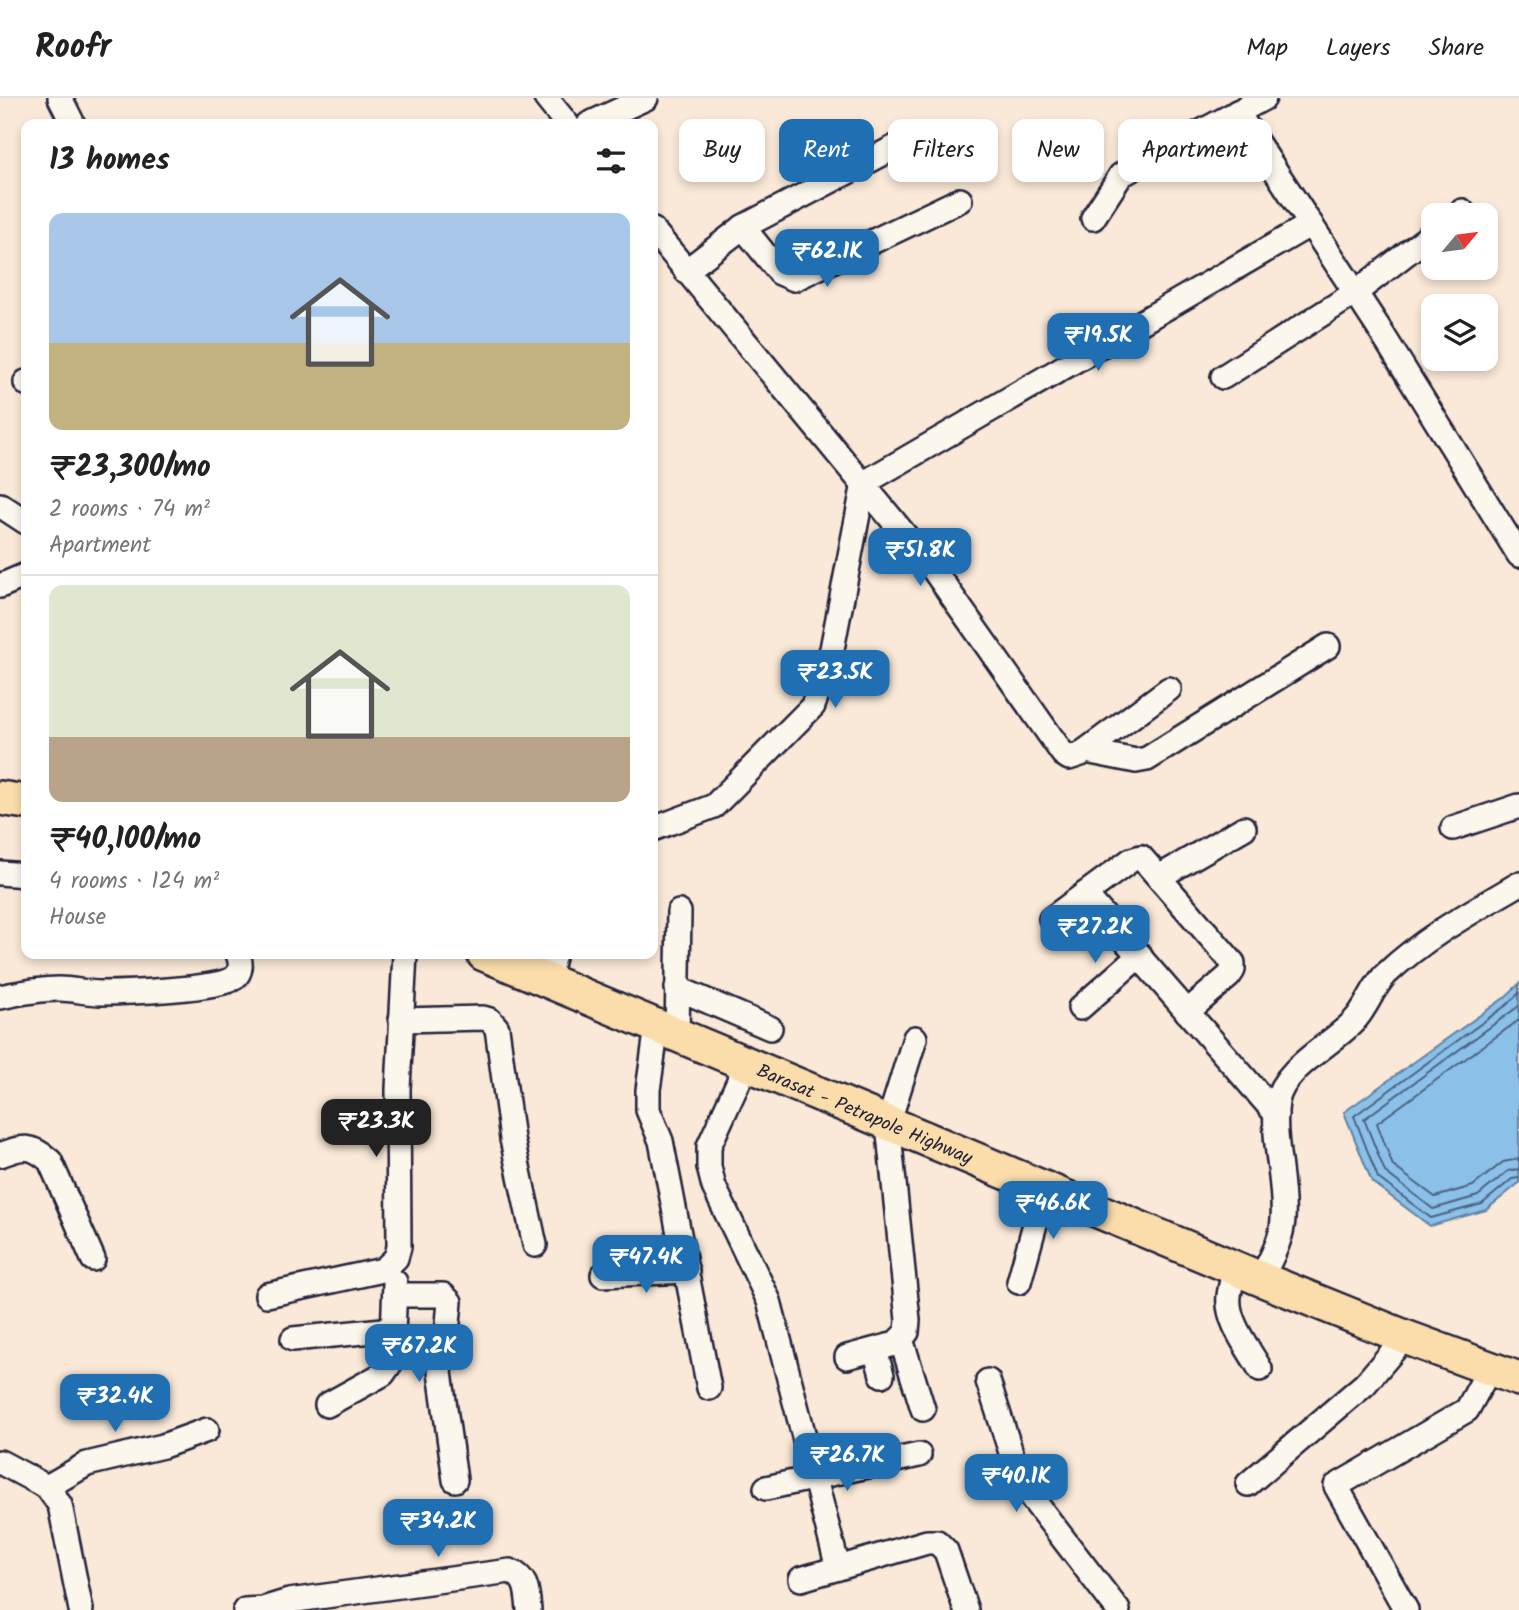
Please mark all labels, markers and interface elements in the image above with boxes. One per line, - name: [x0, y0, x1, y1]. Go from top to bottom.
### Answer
- text: Roofr: [35, 22, 111, 75]
- text: Map: [1246, 29, 1288, 68]
- text: Layers: [1326, 29, 1390, 68]
- text: Share: [1428, 29, 1484, 68]
- chip: Buy: [679, 119, 765, 182]
- chip: Rent: [779, 119, 874, 182]
- chip: Filters: [888, 119, 998, 182]
- chip: New: [1012, 119, 1104, 182]
- chip: Apartment: [1118, 119, 1272, 182]
- text: 13 homes: [49, 137, 170, 185]
- icon: filters: [592, 142, 630, 180]
- north arrow: [1421, 203, 1498, 280]
- map controls: [1421, 203, 1498, 371]
- pin: ₹62.1K: [770, 230, 884, 289]
- text: ₹62.1K: [791, 234, 863, 270]
- icon: home: [277, 259, 403, 385]
- button: layers: [1421, 294, 1498, 371]
- pin: ₹19.5K: [1041, 314, 1155, 373]
- text: ₹19.5K: [1063, 318, 1133, 354]
- text: ₹23,300/mo: [49, 444, 211, 492]
- text: 2 rooms · 74 m²: [49, 492, 210, 528]
- text: Apartment: [49, 528, 151, 564]
- pin: ₹51.8K: [863, 528, 977, 588]
- text: ₹51.8K: [884, 533, 956, 569]
- icon: home: [277, 631, 403, 757]
- pin: ₹23.5K: [778, 650, 892, 710]
- text: ₹23.5K: [797, 655, 873, 691]
- text: ₹40,100/mo: [49, 816, 201, 864]
- text: 4 rooms · 124 m²: [49, 864, 219, 900]
- text: House: [49, 900, 106, 936]
- pin: ₹27.2K: [1038, 906, 1152, 965]
- text: ₹27.2K: [1057, 910, 1133, 946]
- street label: Barasat - Petrapole Highway: [752, 1057, 978, 1174]
- pin: ₹23.3K: [319, 1100, 433, 1159]
- text: ₹23.3K: [337, 1104, 415, 1140]
- pin: ₹46.6K: [996, 1182, 1110, 1241]
- text: ₹46.6K: [1015, 1186, 1091, 1222]
- pin: ₹47.4K: [589, 1236, 703, 1295]
- text: ₹47.4K: [608, 1240, 684, 1276]
- pin: ₹67.2K: [362, 1324, 476, 1384]
- text: ₹67.2K: [381, 1329, 457, 1365]
- pin: ₹32.4K: [58, 1374, 172, 1434]
- text: ₹32.4K: [76, 1379, 154, 1415]
- pin: ₹26.7K: [790, 1434, 904, 1493]
- text: ₹26.7K: [809, 1438, 885, 1474]
- pin: ₹40.1K: [959, 1454, 1073, 1514]
- text: ₹40.1K: [981, 1459, 1051, 1495]
- pin: ₹34.2K: [381, 1500, 495, 1559]
- text: ₹34.2K: [399, 1504, 477, 1540]

